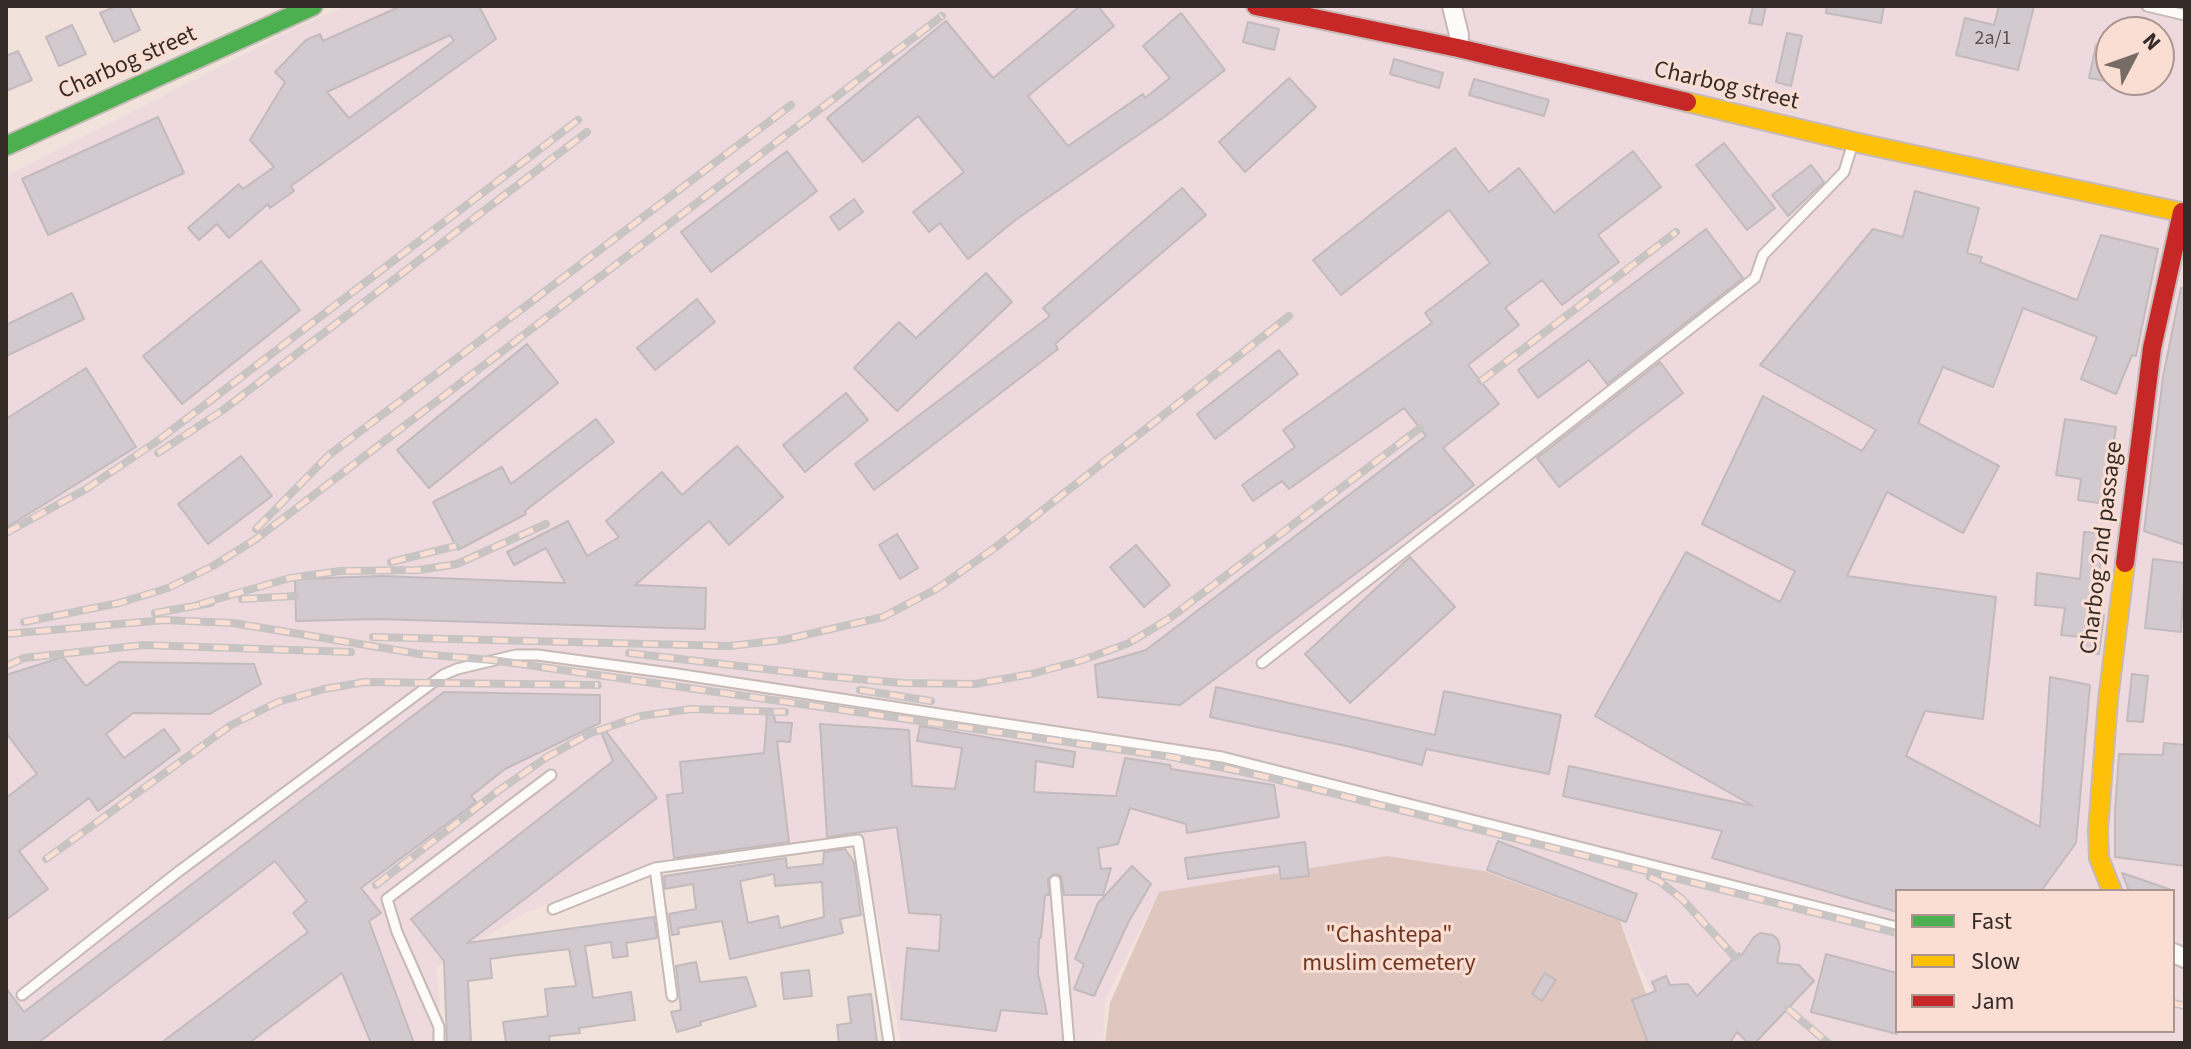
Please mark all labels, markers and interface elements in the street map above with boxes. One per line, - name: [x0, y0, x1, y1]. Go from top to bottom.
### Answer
- north arrow: [2095, 16, 2175, 96]
- street label: Charbog street: [55, 21, 201, 107]
- text: N: [2135, 26, 2168, 58]
- house number: 2a/1: [1975, 28, 2011, 52]
- street label: Charbog street: [1651, 56, 1801, 118]
- street label: Charbog 2nd passage: [2076, 440, 2130, 656]
- legend: [1895, 889, 2175, 1033]
- text: Fast: [1971, 904, 2012, 939]
- park label: "Chashtepa" muslim cemetery: [1302, 923, 1476, 979]
- text: Slow: [1971, 944, 2020, 979]
- text: Jam: [1971, 984, 2015, 1019]

